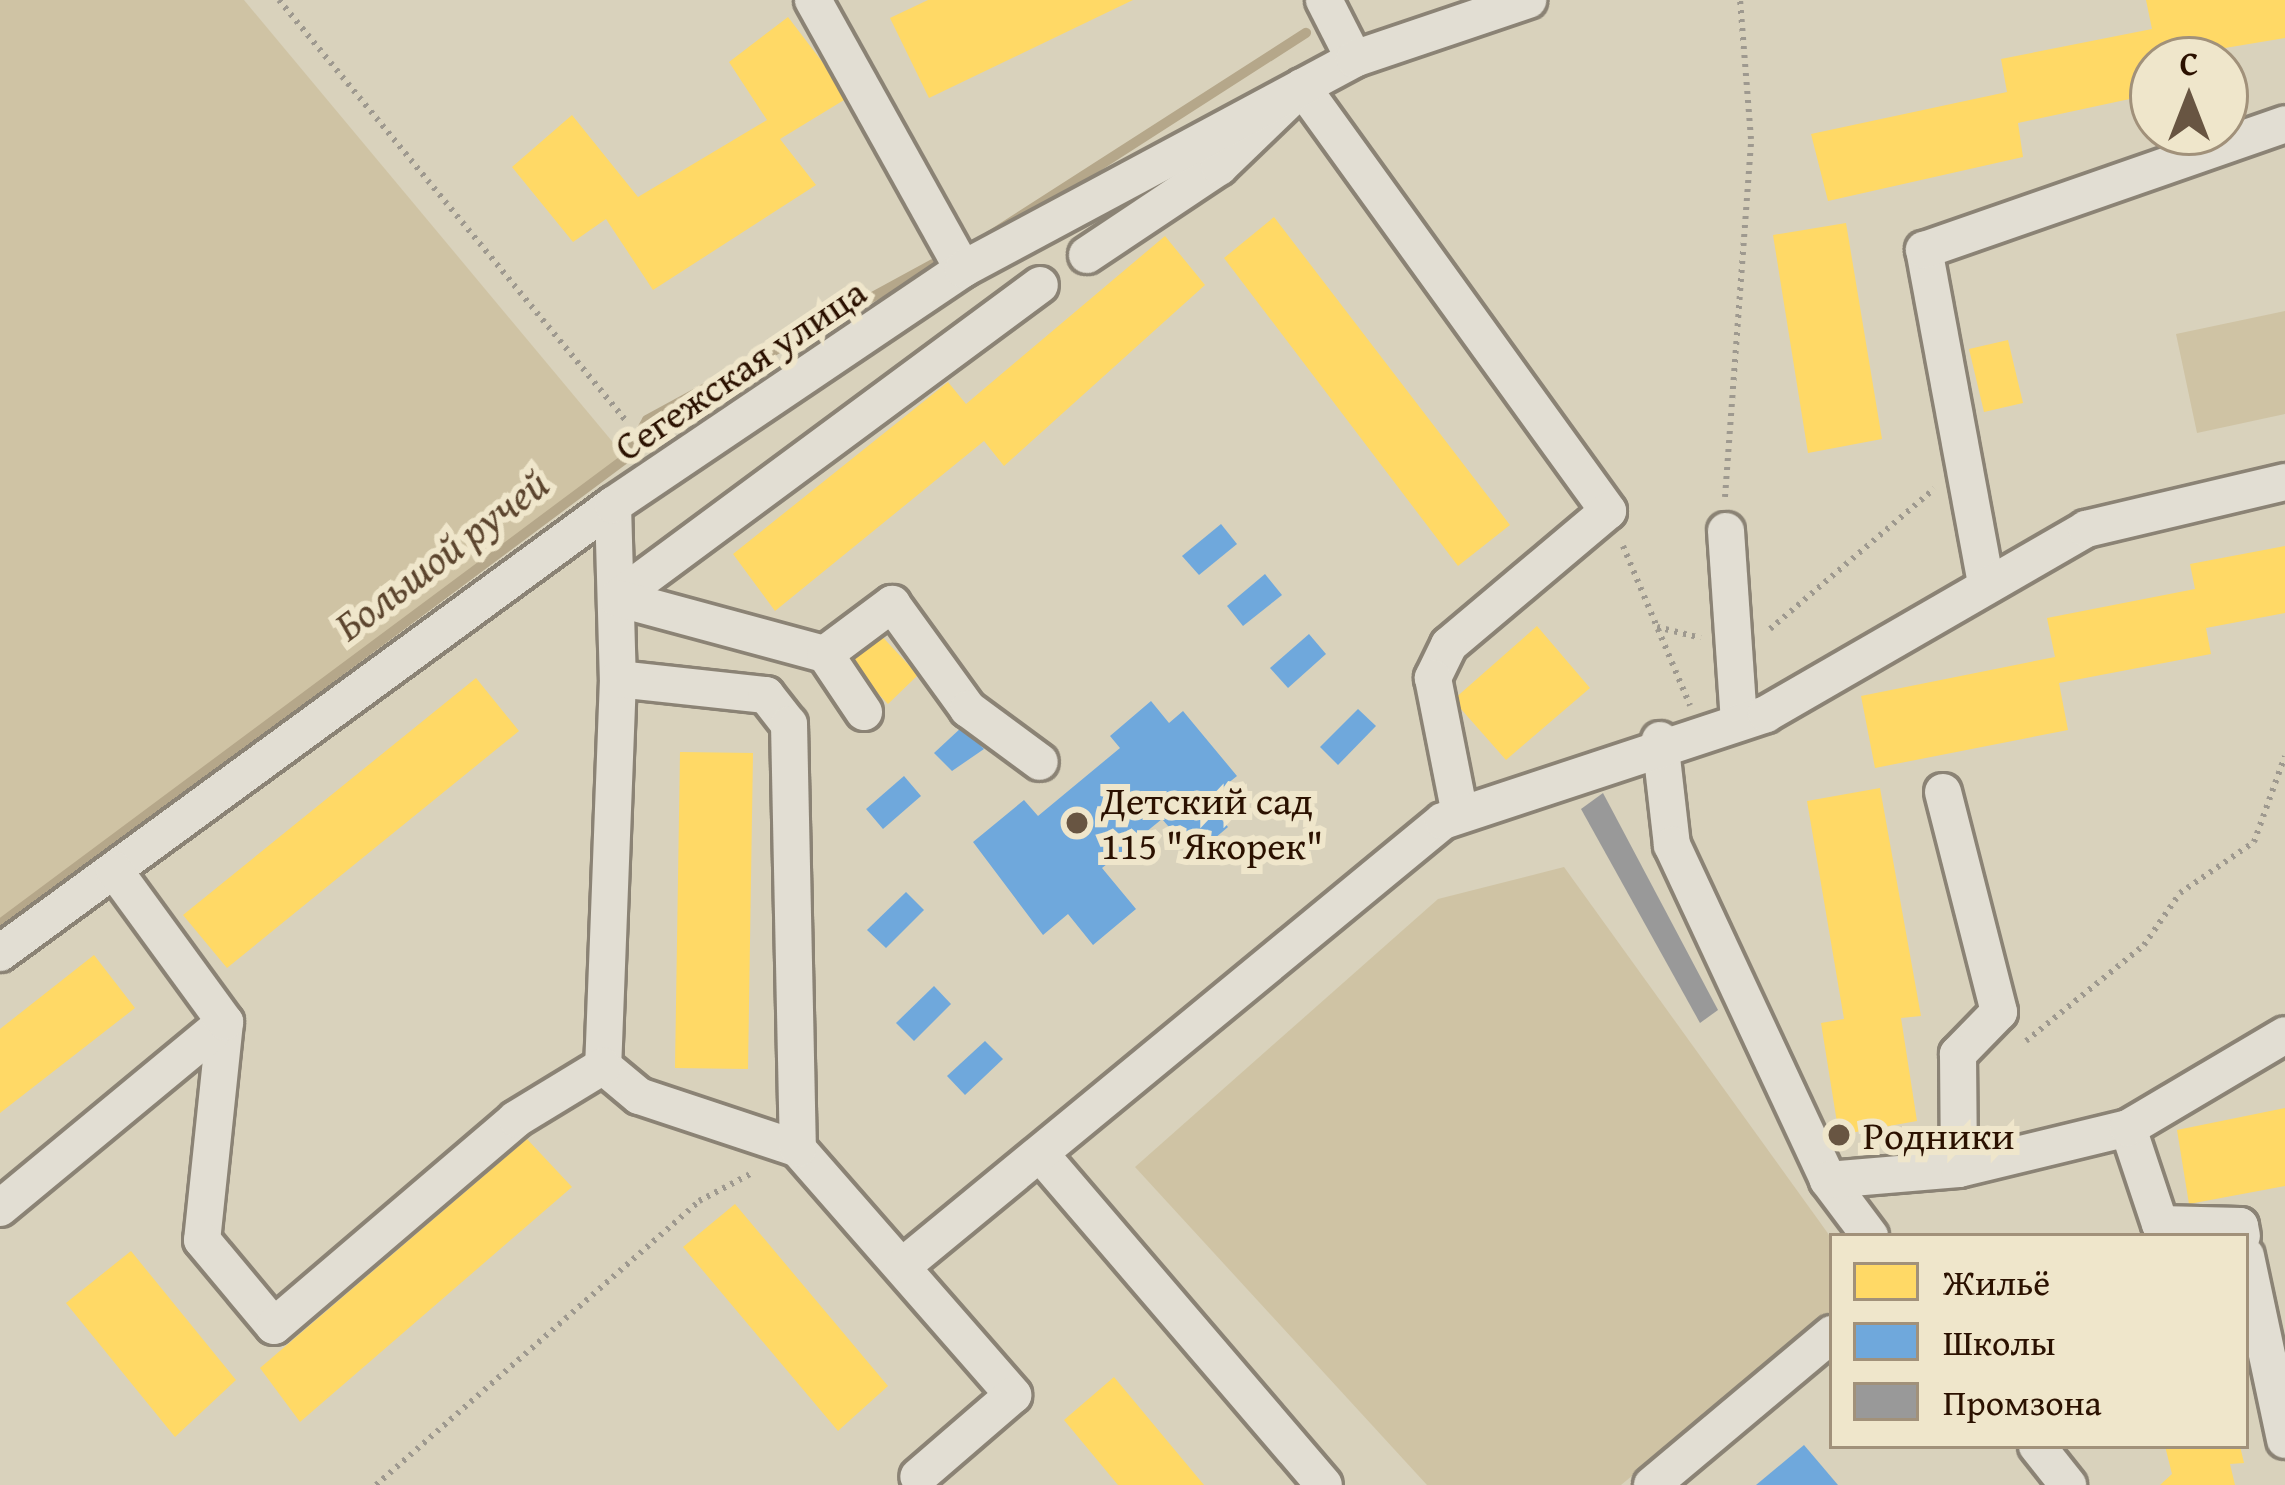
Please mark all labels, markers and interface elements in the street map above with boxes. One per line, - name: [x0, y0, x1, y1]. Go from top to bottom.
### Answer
- north arrow: [2129, 36, 2249, 156]
- text: С: [2180, 39, 2198, 87]
- street label: Сегежская улица: [606, 268, 874, 470]
- water label: Большой ручей: [324, 457, 558, 651]
- place label: Детский сад 115 "Якорек": [1101, 778, 1323, 869]
- marker: Детский сад 115 "Якорек": [1064, 810, 1090, 836]
- place label: Родники: [1863, 1112, 2014, 1158]
- marker: Родники: [1826, 1122, 1852, 1148]
- legend: [1829, 1233, 2249, 1449]
- text: Жильё: [1943, 1255, 2050, 1308]
- text: Школы: [1943, 1315, 2055, 1368]
- text: Промзона: [1943, 1375, 2102, 1428]

